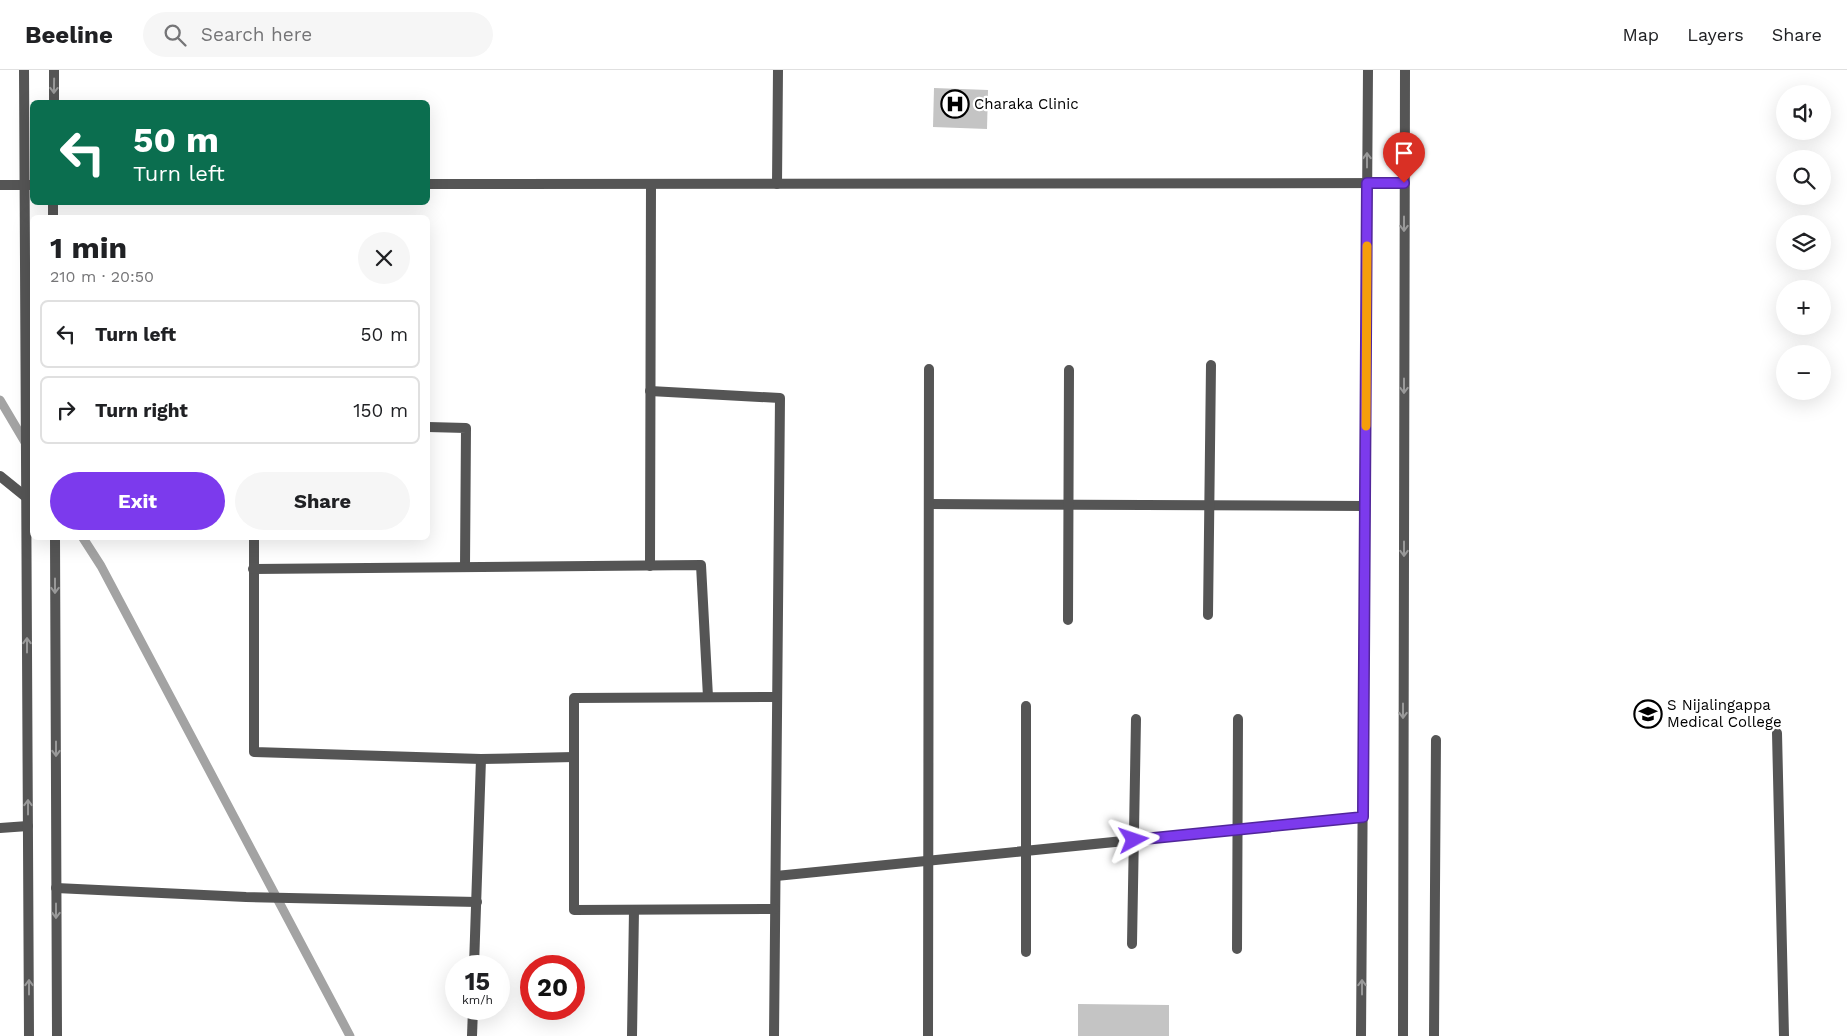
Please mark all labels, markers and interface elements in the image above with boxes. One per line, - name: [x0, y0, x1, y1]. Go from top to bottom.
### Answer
- search box: [143, 12, 493, 57]
- text: Beeline: [25, 21, 113, 49]
- icon: search: [161, 21, 189, 49]
- text: Search here: [201, 23, 312, 46]
- text: Map: [1622, 24, 1659, 45]
- text: Layers: [1687, 24, 1744, 45]
- text: Share: [1772, 24, 1822, 45]
- one-way arrow: [49, 78, 59, 94]
- map controls: [1776, 85, 1831, 400]
- button: sound: [1776, 85, 1831, 140]
- hospital icon: Charaka Clinic: [940, 89, 970, 119]
- place label: Charaka Clinic: [974, 95, 1079, 113]
- text: 50 m: [133, 119, 219, 161]
- icon: left: [50, 120, 115, 185]
- pin: [1383, 132, 1425, 183]
- icon: arrive: [1390, 139, 1418, 167]
- button: search: [1776, 150, 1831, 205]
- one-way arrow: [1362, 152, 1372, 168]
- text: Turn left: [133, 161, 225, 186]
- one-way arrow: [1399, 215, 1409, 231]
- button: layers: [1776, 215, 1831, 270]
- text: 1 min: [50, 230, 127, 265]
- button: close: [358, 232, 410, 284]
- text: 210 m · 20:50: [50, 267, 154, 286]
- button: +: [1776, 280, 1831, 335]
- icon: left: [52, 320, 80, 348]
- text: Turn left: [95, 323, 176, 346]
- text: 50 m: [361, 323, 408, 346]
- button: −: [1776, 345, 1831, 400]
- one-way arrow: [1399, 378, 1409, 394]
- icon: right: [52, 396, 80, 424]
- text: Turn right: [95, 399, 188, 422]
- text: 150 m: [353, 399, 408, 422]
- button: Exit: [50, 472, 225, 530]
- button: Share: [235, 472, 410, 530]
- one-way arrow: [1399, 540, 1409, 556]
- one-way arrow: [50, 578, 60, 594]
- one-way arrow: [22, 637, 32, 654]
- place label: S Nijalingappa Medical College: [1667, 696, 1782, 731]
- school or university icon: S Nijalingappa Medical College: [1633, 699, 1663, 729]
- one-way arrow: [1398, 702, 1408, 719]
- one-way arrow: [51, 740, 60, 756]
- one-way arrow: [23, 800, 33, 816]
- position arrow: [1107, 813, 1159, 865]
- one-way arrow: [51, 902, 61, 919]
- speed limit sign: 20: [520, 955, 585, 1020]
- text: 15: [465, 967, 490, 996]
- one-way arrow: [24, 980, 34, 996]
- one-way arrow: [1357, 980, 1367, 996]
- text: km/h: [462, 993, 493, 1007]

